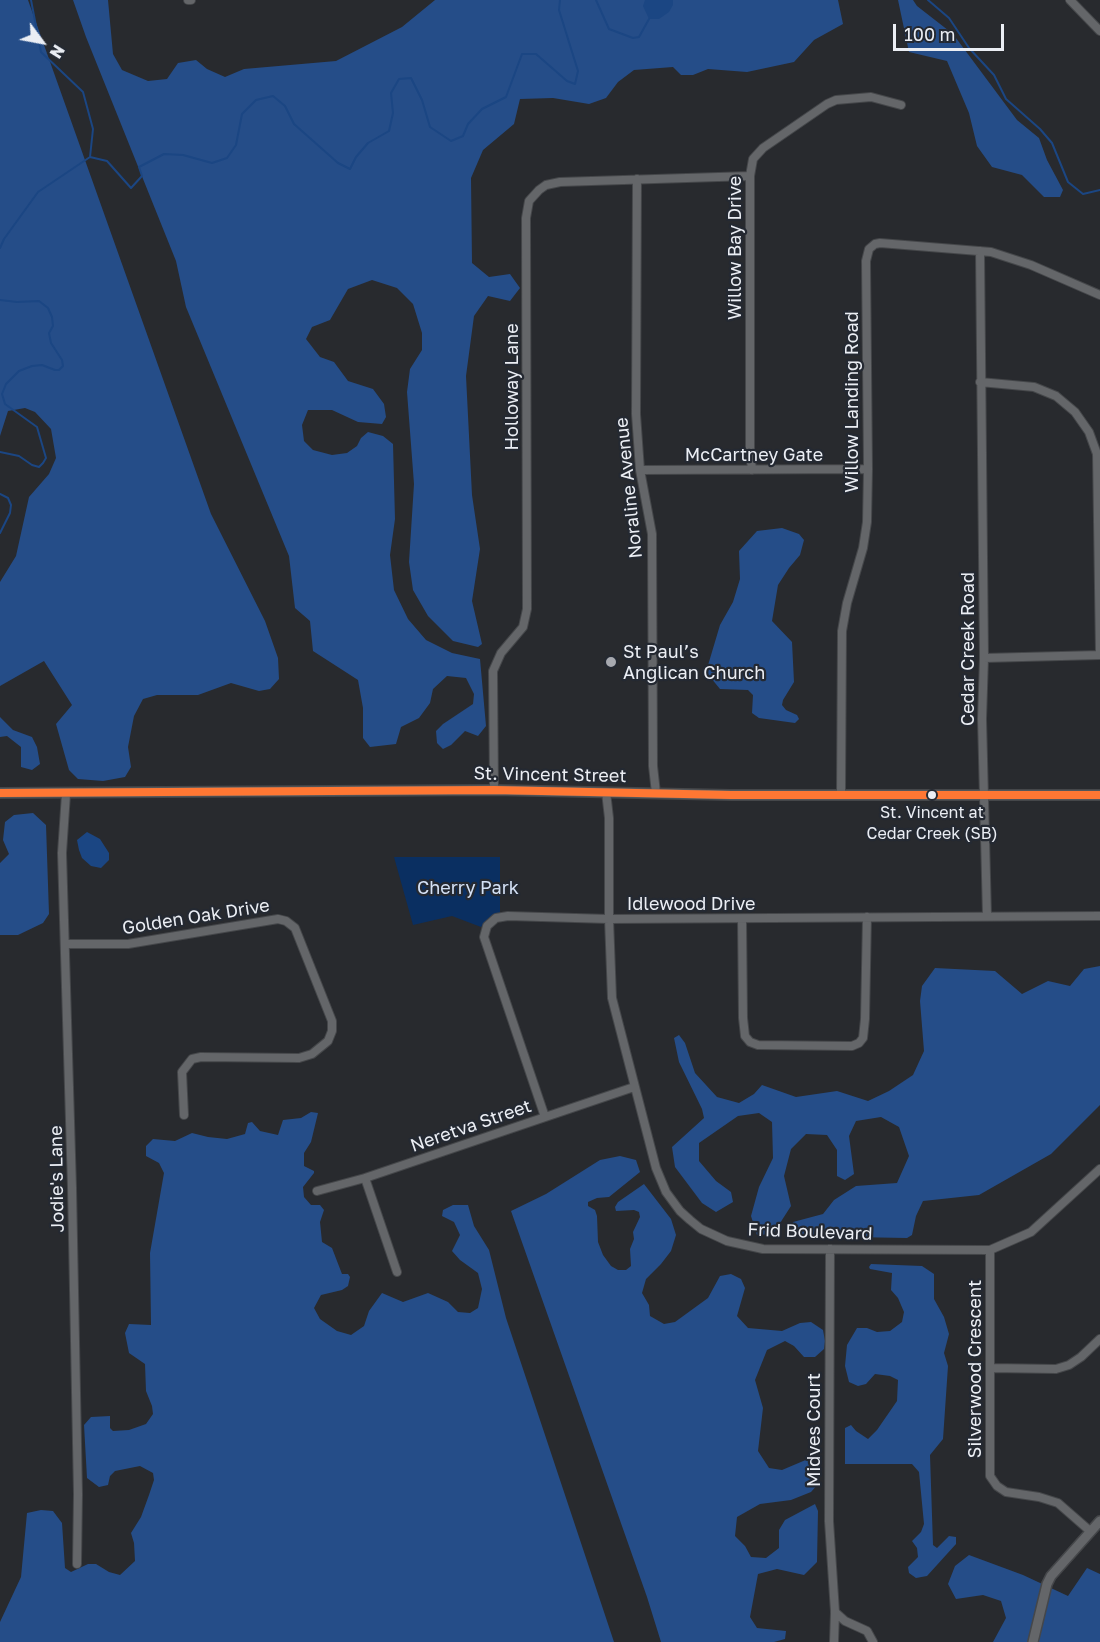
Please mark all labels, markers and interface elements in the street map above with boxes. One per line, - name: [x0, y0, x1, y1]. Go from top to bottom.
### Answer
- north arrow: [12, 12, 72, 72]
- scale bar: [896, 12, 1007, 50]
- text: 100 m: [904, 23, 955, 45]
- text: N: [46, 41, 69, 62]
- street label: Willow Bay Drive: [724, 176, 746, 320]
- street label: Willow Landing Road: [841, 311, 863, 493]
- street label: Holloway Lane: [501, 323, 523, 451]
- street label: Noraline Avenue: [611, 416, 647, 560]
- street label: McCartney Gate: [685, 444, 823, 466]
- street label: Cedar Creek Road: [957, 572, 979, 726]
- place label: St Paul’s Anglican Church: [623, 641, 765, 684]
- marker: St Paul’s Anglican Church: [604, 655, 618, 669]
- street label: St. Vincent Street: [473, 763, 627, 787]
- marker: St. Vincent at Cedar Creek (SB): [926, 789, 938, 801]
- place label: St. Vincent at Cedar Creek (SB): [867, 803, 997, 841]
- park label: Cherry Park: [417, 877, 519, 899]
- street label: Idlewood Drive: [627, 893, 755, 915]
- street label: Golden Oak Drive: [121, 895, 271, 939]
- street label: Neretva Street: [408, 1095, 534, 1157]
- street label: Jodie's Lane: [45, 1125, 69, 1233]
- street label: Frid Boulevard: [747, 1219, 873, 1245]
- street label: Silverwood Crescent: [964, 1280, 986, 1458]
- street label: Midves Court: [803, 1373, 825, 1487]

